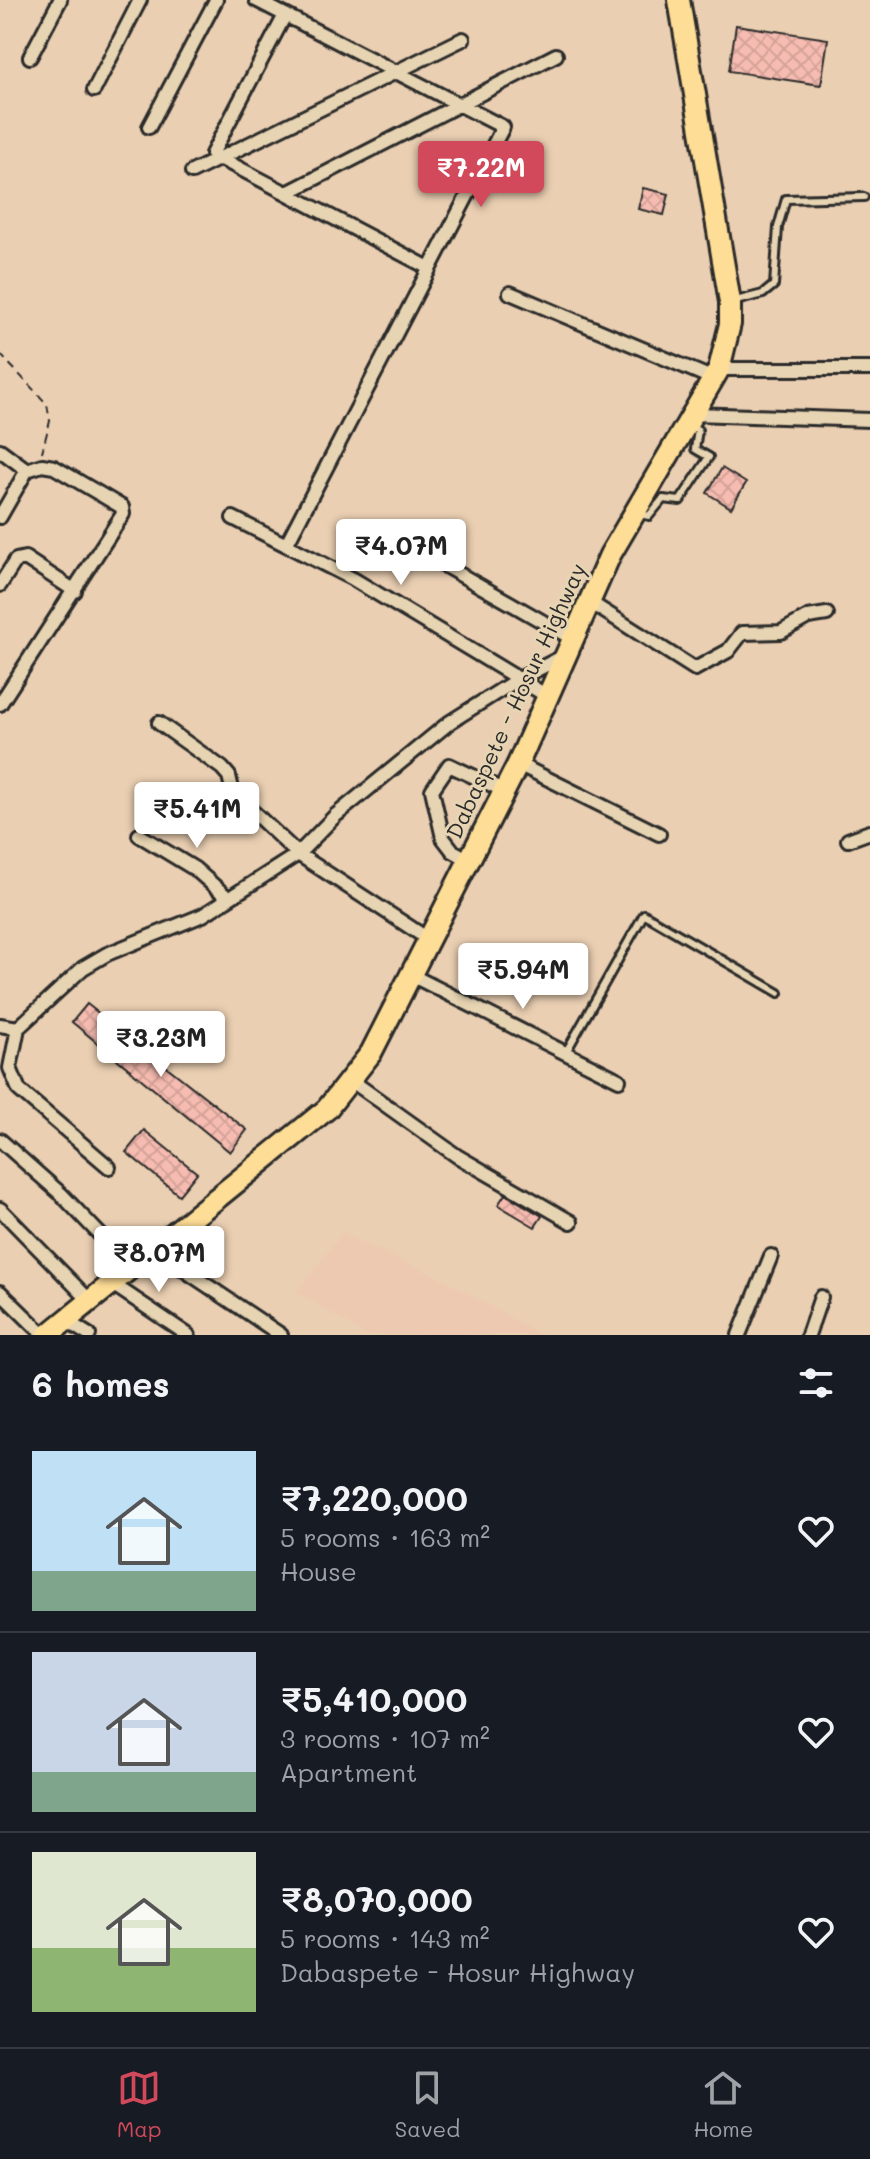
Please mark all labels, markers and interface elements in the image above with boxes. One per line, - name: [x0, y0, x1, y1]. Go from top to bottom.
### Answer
- pin: ₹7.22M: [416, 141, 546, 209]
- text: ₹7.22M: [436, 150, 526, 184]
- pin: ₹4.07M: [336, 519, 466, 587]
- text: ₹4.07M: [354, 528, 448, 562]
- street label: Dabaspete - Hosur Highway: [439, 558, 592, 843]
- pin: ₹5.41M: [132, 782, 262, 850]
- text: ₹5.41M: [152, 791, 242, 825]
- pin: ₹5.94M: [458, 943, 588, 1011]
- text: ₹5.94M: [476, 952, 570, 986]
- pin: ₹3.23M: [96, 1011, 226, 1079]
- text: ₹3.23M: [115, 1020, 207, 1054]
- pin: ₹8.07M: [94, 1226, 224, 1294]
- text: ₹8.07M: [112, 1235, 206, 1269]
- text: 6 homes: [32, 1361, 170, 1406]
- icon: filters: [794, 1361, 838, 1405]
- text: ₹7,220,000: [280, 1475, 468, 1520]
- icon: home: [96, 1483, 192, 1579]
- icon: heart: [794, 1509, 838, 1553]
- text: 5 rooms · 163 m²: [280, 1520, 490, 1554]
- text: House: [280, 1554, 357, 1588]
- text: ₹5,410,000: [280, 1676, 467, 1721]
- icon: home: [96, 1684, 192, 1780]
- icon: heart: [794, 1710, 838, 1754]
- text: 3 rooms · 107 m²: [280, 1721, 490, 1755]
- text: Apartment: [280, 1755, 417, 1789]
- text: ₹8,070,000: [280, 1876, 473, 1921]
- icon: home: [96, 1884, 192, 1980]
- icon: heart: [794, 1910, 838, 1954]
- text: 5 rooms · 143 m²: [280, 1921, 490, 1955]
- text: Dabaspete - Hosur Highway: [280, 1955, 635, 1989]
- tab: Map: [117, 2066, 161, 2143]
- tab: Saved: [395, 2066, 460, 2143]
- tab: Home: [693, 2066, 753, 2143]

